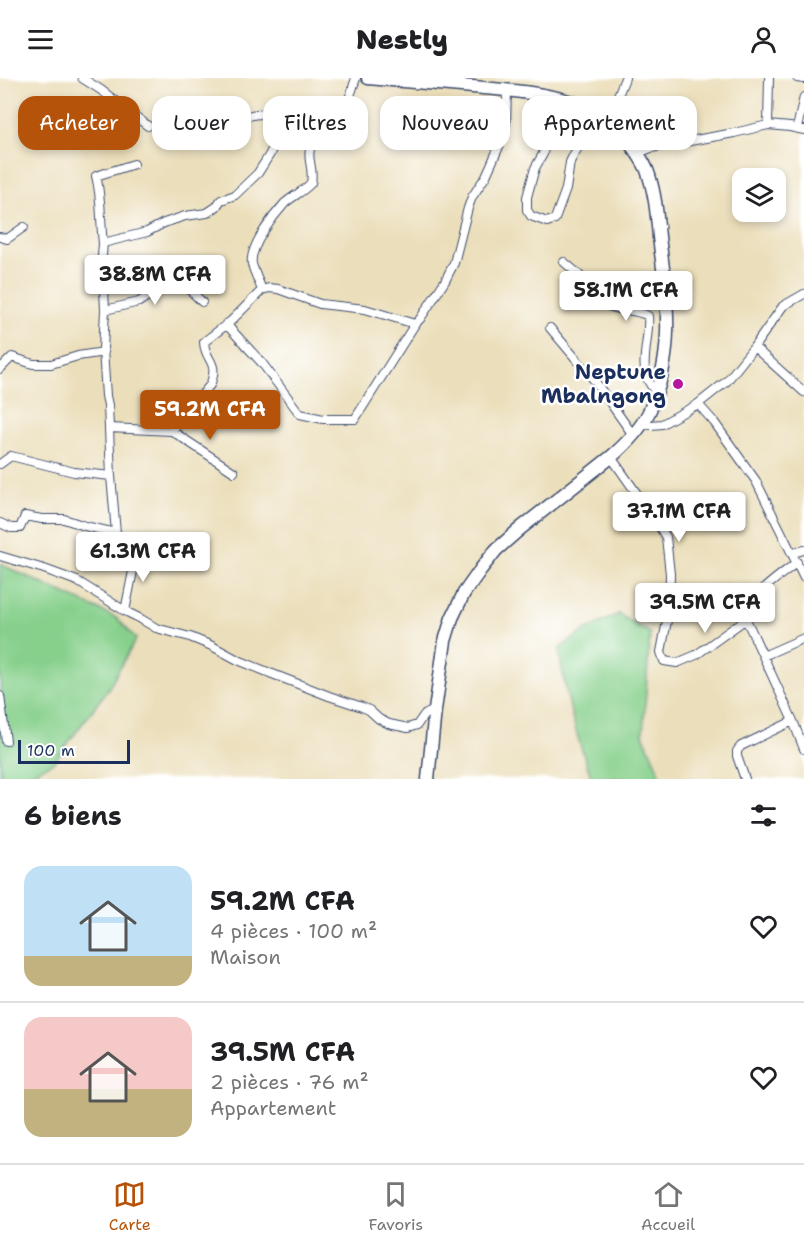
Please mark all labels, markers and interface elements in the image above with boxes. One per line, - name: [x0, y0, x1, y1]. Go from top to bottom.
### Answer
- text: Nestly: [356, 21, 448, 58]
- icon: menu: [24, 23, 57, 56]
- icon: person: [747, 23, 780, 56]
- chip: Acheter: [18, 96, 140, 150]
- chip: Louer: [152, 96, 251, 150]
- chip: Filtres: [263, 96, 368, 150]
- chip: Nouveau: [380, 96, 510, 150]
- chip: Appartement: [522, 96, 697, 150]
- map controls: [732, 168, 786, 222]
- button: layers: [732, 168, 786, 222]
- pin: 38.8M CFA: [86, 255, 224, 306]
- text: 38.8M CFA: [99, 261, 211, 287]
- pin: 58.1M CFA: [557, 271, 695, 322]
- text: 58.1M CFA: [573, 277, 679, 303]
- place label: Neptune Mbalngong: [541, 358, 666, 410]
- marker: Neptune Mbalngong: [671, 377, 685, 391]
- pin: 59.2M CFA: [141, 390, 279, 441]
- text: 59.2M CFA: [154, 396, 266, 422]
- pin: 37.1M CFA: [610, 492, 748, 543]
- text: 37.1M CFA: [627, 498, 731, 524]
- pin: 61.3M CFA: [74, 532, 212, 583]
- text: 61.3M CFA: [90, 538, 196, 564]
- pin: 39.5M CFA: [636, 583, 774, 634]
- text: 39.5M CFA: [649, 589, 761, 615]
- scale bar: [18, 737, 130, 764]
- text: 100 m: [27, 740, 75, 761]
- text: 6 biens: [24, 798, 122, 833]
- icon: filters: [747, 799, 780, 832]
- text: 59.2M CFA: [210, 883, 355, 918]
- icon: home: [72, 890, 144, 962]
- icon: heart: [747, 910, 780, 943]
- text: 4 pièces · 100 m²: [210, 918, 377, 944]
- text: Maison: [210, 944, 281, 970]
- text: 39.5M CFA: [210, 1034, 355, 1069]
- icon: home: [72, 1041, 144, 1113]
- icon: heart: [747, 1061, 780, 1094]
- text: 2 pièces · 76 m²: [210, 1069, 369, 1095]
- text: Appartement: [210, 1095, 336, 1121]
- tab: Carte: [109, 1178, 151, 1235]
- tab: Favoris: [369, 1178, 423, 1235]
- tab: Accueil: [641, 1178, 695, 1235]

